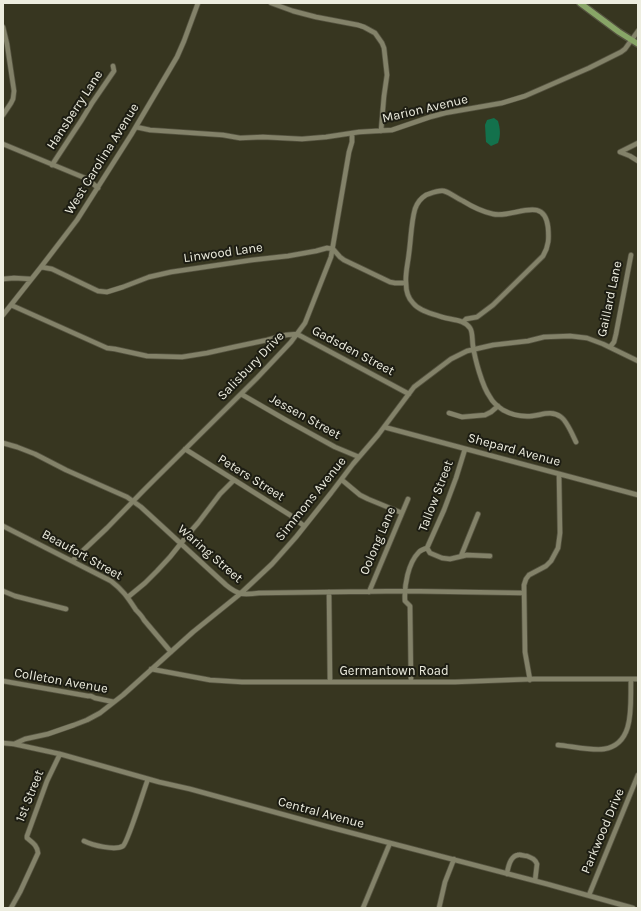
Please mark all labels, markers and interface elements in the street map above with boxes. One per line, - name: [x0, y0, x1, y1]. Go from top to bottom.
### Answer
- street label: Hansberry Lane: [44, 68, 106, 152]
- street label: Marion Avenue: [381, 92, 469, 126]
- street label: West Carolina Avenue: [61, 101, 143, 217]
- street label: Linwood Lane: [182, 240, 264, 266]
- street label: Gaillard Lane: [594, 260, 626, 338]
- street label: Gadsden Street: [309, 323, 397, 379]
- street label: Salisbury Drive: [214, 329, 288, 403]
- street label: Jessen Street: [267, 391, 343, 443]
- street label: Shepard Avenue: [466, 430, 562, 470]
- street label: Peters Street: [215, 451, 287, 505]
- street label: Simmons Avenue: [272, 454, 350, 544]
- street label: Tallow Street: [415, 458, 457, 534]
- street label: Oolong Lane: [357, 505, 399, 577]
- street label: Waring Street: [174, 522, 246, 586]
- street label: Beaufort Street: [39, 526, 125, 584]
- street label: Germantown Road: [339, 663, 449, 679]
- street label: Colleton Avenue: [13, 665, 109, 697]
- street label: 1st Street: [13, 768, 47, 824]
- street label: Parkwood Drive: [578, 786, 628, 876]
- street label: Central Avenue: [276, 794, 366, 832]

